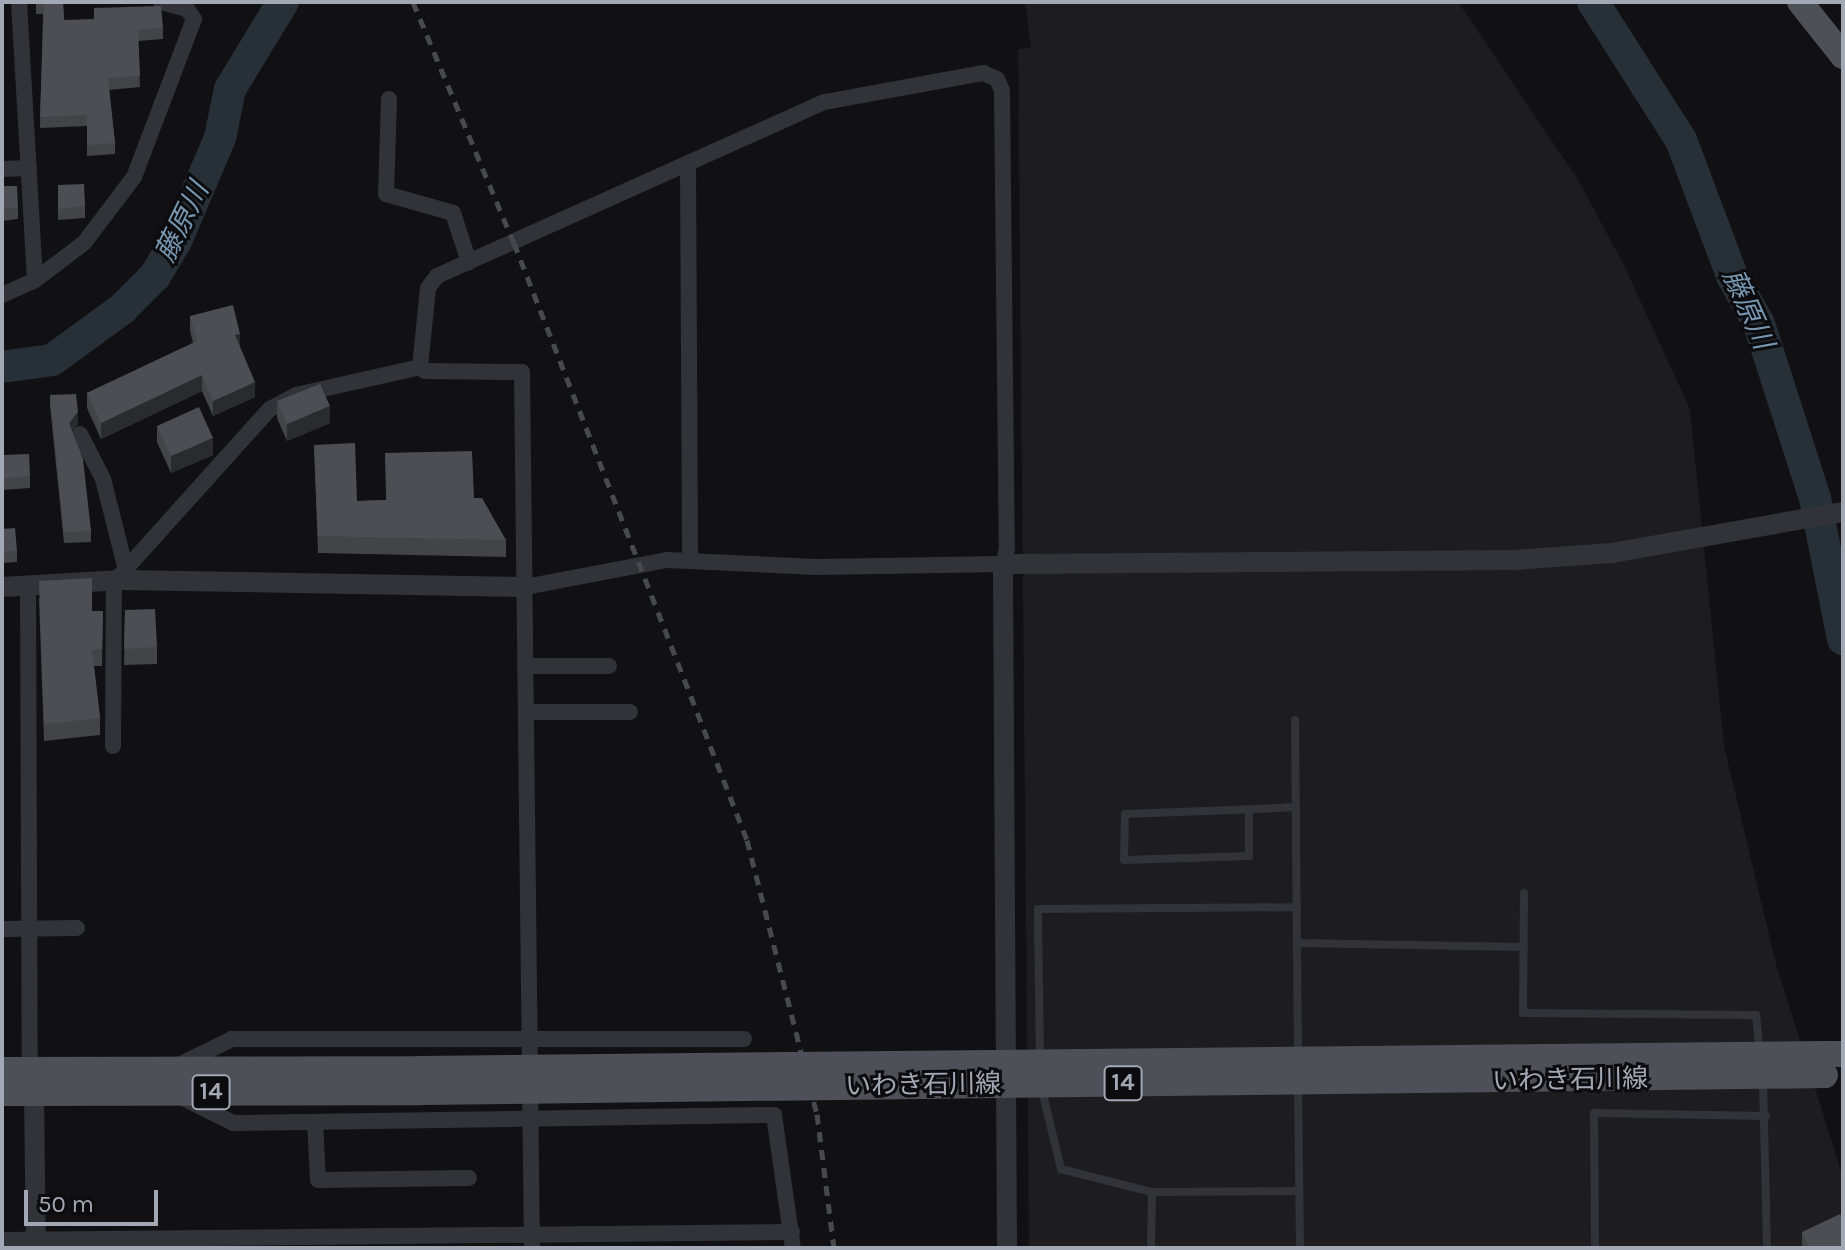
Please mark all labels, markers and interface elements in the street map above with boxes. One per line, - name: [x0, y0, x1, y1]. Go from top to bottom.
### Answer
- water label: 藤原川: [148, 177, 216, 267]
- water label: 藤原川: [1716, 264, 1780, 354]
- road number: 14: [1103, 1063, 1143, 1103]
- street label: いわき石川線: [1492, 1063, 1648, 1097]
- street label: いわき石川線: [845, 1068, 1001, 1102]
- road number: 14: [191, 1072, 231, 1112]
- scale bar: [28, 1174, 162, 1224]
- text: 50 m: [38, 1190, 94, 1218]

